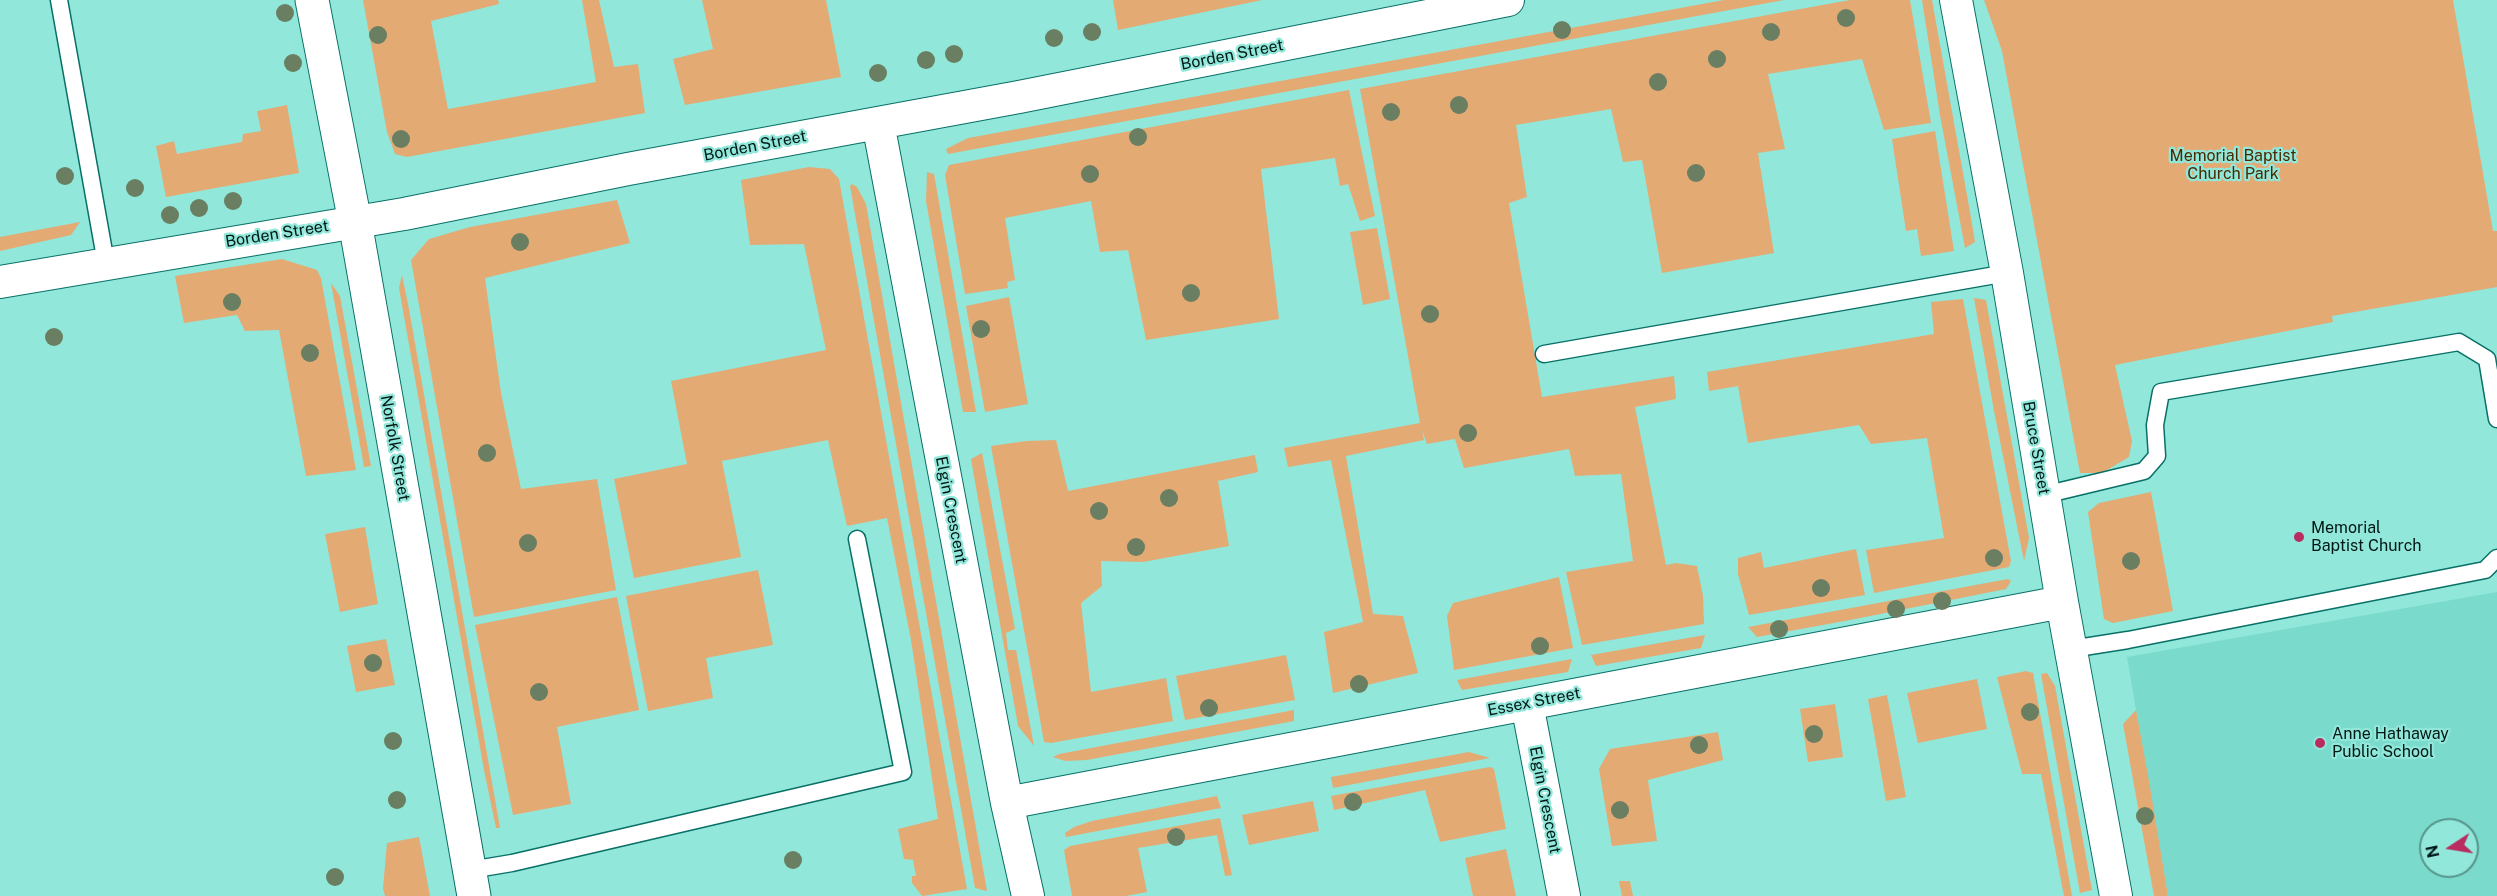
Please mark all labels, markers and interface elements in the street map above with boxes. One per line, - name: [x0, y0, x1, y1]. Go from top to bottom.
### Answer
- street label: Borden Street: [1179, 36, 1285, 74]
- street label: Borden Street: [702, 127, 808, 165]
- park label: Memorial Baptist Church Park: [2170, 146, 2296, 184]
- street label: Borden Street: [224, 216, 330, 252]
- street label: Norfolk Street: [376, 394, 414, 502]
- street label: Bruce Street: [2018, 400, 2054, 496]
- street label: Elgin Crescent: [931, 455, 971, 565]
- place label: Memorial Baptist Church: [2311, 518, 2422, 556]
- marker: Memorial Baptist Church: [2292, 530, 2306, 544]
- street label: Essex Street: [1486, 684, 1582, 720]
- place label: Anne Hathaway Public School: [2332, 724, 2449, 762]
- marker: Anne Hathaway Public School: [2313, 736, 2327, 750]
- street label: Elgin Crescent: [1525, 745, 1565, 855]
- north arrow: [2419, 818, 2479, 878]
- text: N: [2422, 843, 2443, 860]

